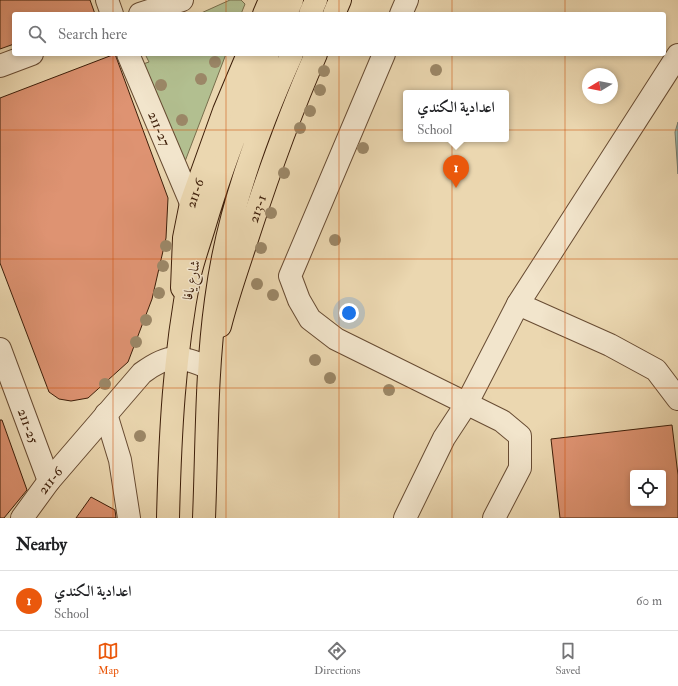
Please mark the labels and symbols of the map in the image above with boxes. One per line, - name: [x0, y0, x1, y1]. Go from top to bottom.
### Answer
- north arrow: [582, 68, 618, 104]
- street label: 211-27: [144, 109, 174, 149]
- pin: 1: [443, 155, 469, 188]
- street label: 211-6: [182, 176, 208, 209]
- street label: 213-1: [245, 193, 270, 225]
- street label: شارع يافا: [179, 259, 207, 302]
- your location: [339, 303, 359, 323]
- street label: 211-25: [14, 406, 43, 447]
- street label: 211-6: [34, 463, 67, 497]

